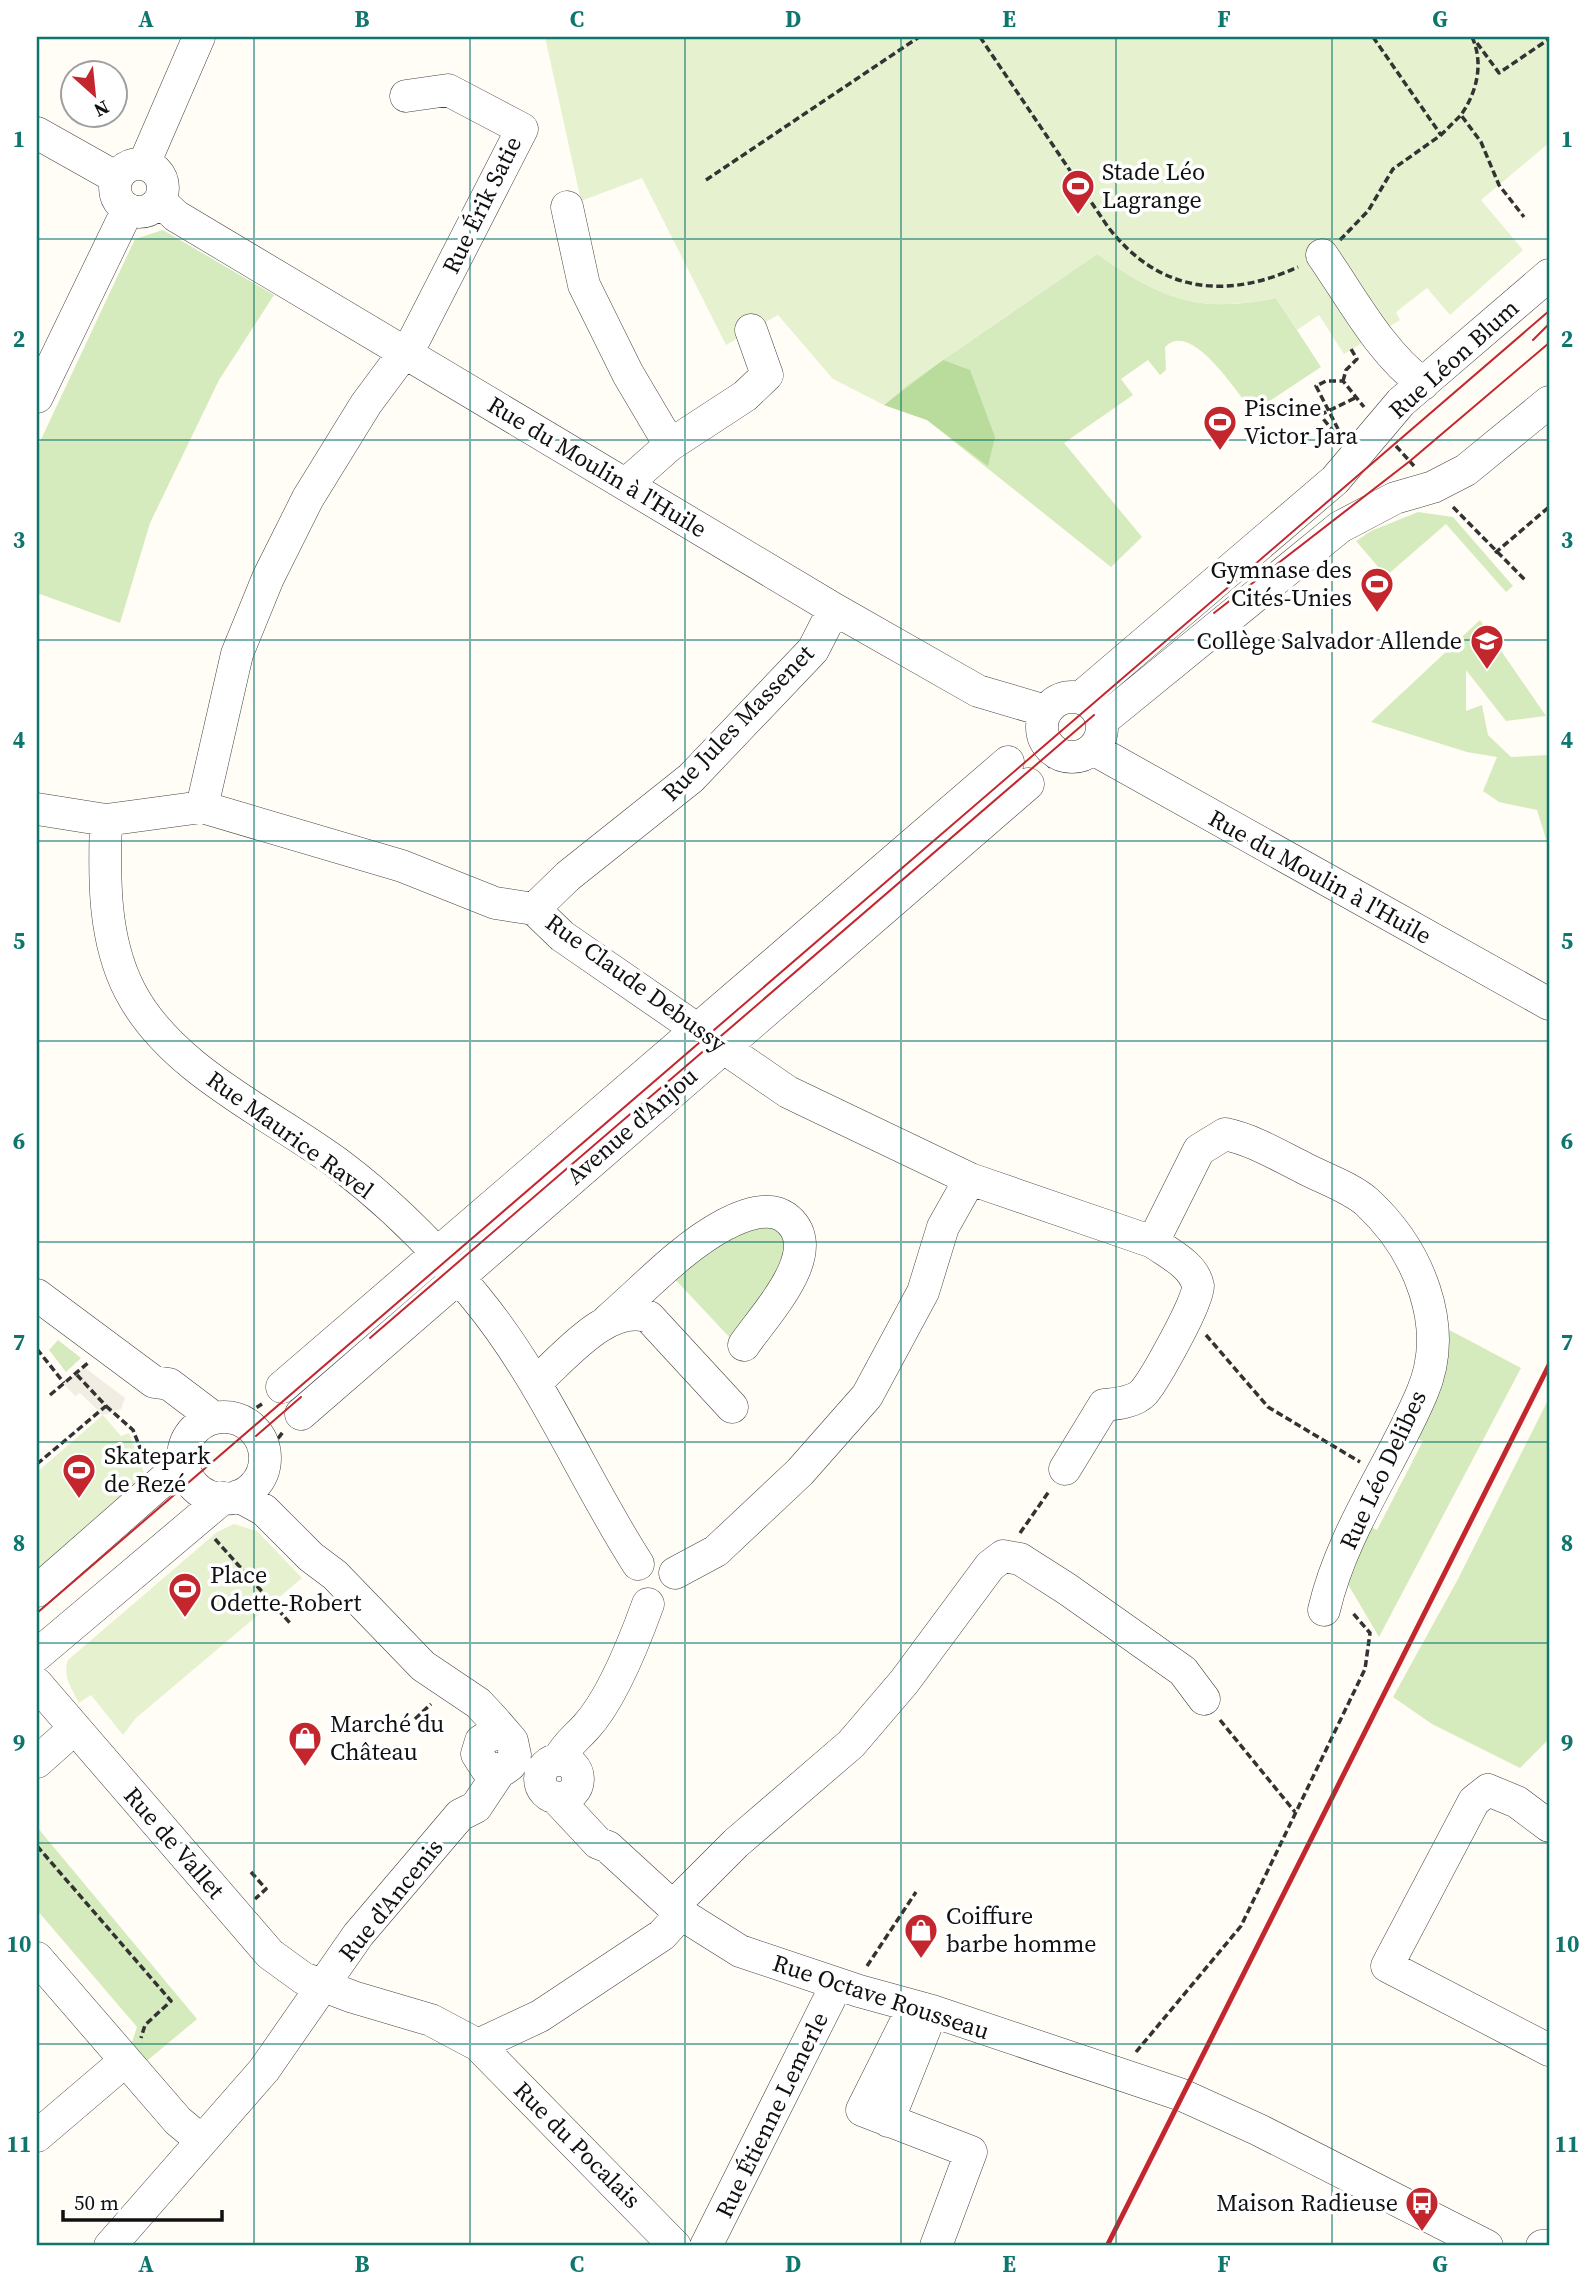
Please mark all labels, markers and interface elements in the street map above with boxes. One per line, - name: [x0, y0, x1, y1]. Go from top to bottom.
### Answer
- text: A: [138, 3, 154, 35]
- text: B: [355, 3, 370, 35]
- text: C: [570, 3, 584, 35]
- text: D: [785, 3, 801, 35]
- text: E: [1002, 3, 1016, 35]
- text: F: [1217, 3, 1231, 35]
- text: G: [1432, 3, 1448, 35]
- north arrow: [60, 60, 130, 130]
- text: N: [90, 94, 114, 124]
- text: 1: [13, 123, 25, 155]
- text: 1: [1561, 123, 1573, 155]
- street label: Rue Érik Satie: [434, 131, 529, 279]
- place label: Stade Léo Lagrange: [1102, 155, 1205, 216]
- sports icon: Stade Léo Lagrange: [1059, 167, 1097, 216]
- street label: Rue Léon Blum: [1382, 291, 1526, 426]
- text: 2: [13, 323, 25, 355]
- text: 2: [1561, 323, 1573, 355]
- street label: Rue du Moulin à l'Huile: [482, 388, 713, 545]
- place label: Piscine Victor Jara: [1244, 391, 1358, 452]
- sports icon: Piscine Victor Jara: [1201, 403, 1239, 452]
- text: 3: [13, 524, 25, 556]
- text: 3: [1561, 524, 1573, 556]
- place label: Gymnase des Cités-Unies: [1210, 553, 1352, 614]
- sports icon: Gymnase des Cités-Unies: [1358, 565, 1396, 614]
- school or university icon: Collège Salvador Allende: [1468, 622, 1506, 671]
- place label: Collège Salvador Allende: [1197, 624, 1462, 657]
- street label: Rue Jules Massenet: [654, 637, 821, 808]
- text: 4: [13, 724, 25, 756]
- text: 4: [1561, 724, 1573, 756]
- street label: Rue du Moulin à l'Huile: [1203, 801, 1438, 952]
- street label: Rue Claude Debussy: [539, 906, 734, 1060]
- text: 5: [13, 925, 25, 957]
- text: 5: [1561, 925, 1573, 957]
- street label: Avenue d'Anjou: [559, 1059, 704, 1192]
- street label: Rue Maurice Ravel: [200, 1063, 381, 1207]
- text: 6: [13, 1125, 25, 1157]
- text: 6: [1561, 1125, 1573, 1157]
- text: 7: [13, 1326, 25, 1358]
- text: 7: [1561, 1326, 1573, 1358]
- street label: Rue Léo Delibes: [1331, 1385, 1434, 1555]
- place label: Skatepark de Rezé: [104, 1439, 211, 1500]
- sports icon: Skatepark de Rezé: [60, 1451, 98, 1500]
- text: 8: [13, 1527, 25, 1559]
- text: 8: [1561, 1527, 1573, 1559]
- place label: Place Odette-Robert: [210, 1558, 362, 1619]
- sports icon: Place Odette-Robert: [166, 1570, 204, 1619]
- place label: Marché du Château: [330, 1707, 444, 1768]
- shop icon: Marché du Château: [286, 1719, 324, 1768]
- text: 9: [13, 1727, 25, 1759]
- text: 9: [1561, 1727, 1573, 1759]
- street label: Rue de Vallet: [116, 1780, 232, 1906]
- street label: Rue d'Ancenis: [331, 1831, 450, 1968]
- place label: Coiffure barbe homme: [946, 1899, 1097, 1960]
- shop icon: Coiffure barbe homme: [902, 1911, 940, 1960]
- text: 10: [7, 1928, 31, 1960]
- text: 10: [1555, 1928, 1579, 1960]
- street label: Rue Octave Rousseau: [769, 1946, 994, 2047]
- street label: Rue Étienne Lemerle: [707, 2006, 836, 2223]
- street label: Rue du Pocalais: [507, 2074, 648, 2215]
- text: 11: [7, 2128, 31, 2160]
- text: 11: [1555, 2128, 1579, 2160]
- scale bar: [63, 2178, 222, 2222]
- bus stop icon: Maison Radieuse: [1403, 2184, 1441, 2233]
- place label: Maison Radieuse: [1216, 2186, 1398, 2219]
- text: 50 m: [74, 2188, 119, 2217]
- text: A: [138, 2248, 154, 2280]
- text: B: [355, 2248, 370, 2280]
- text: C: [570, 2248, 584, 2280]
- text: D: [785, 2248, 801, 2280]
- text: E: [1002, 2248, 1016, 2280]
- text: F: [1217, 2248, 1231, 2280]
- text: G: [1432, 2248, 1448, 2280]

